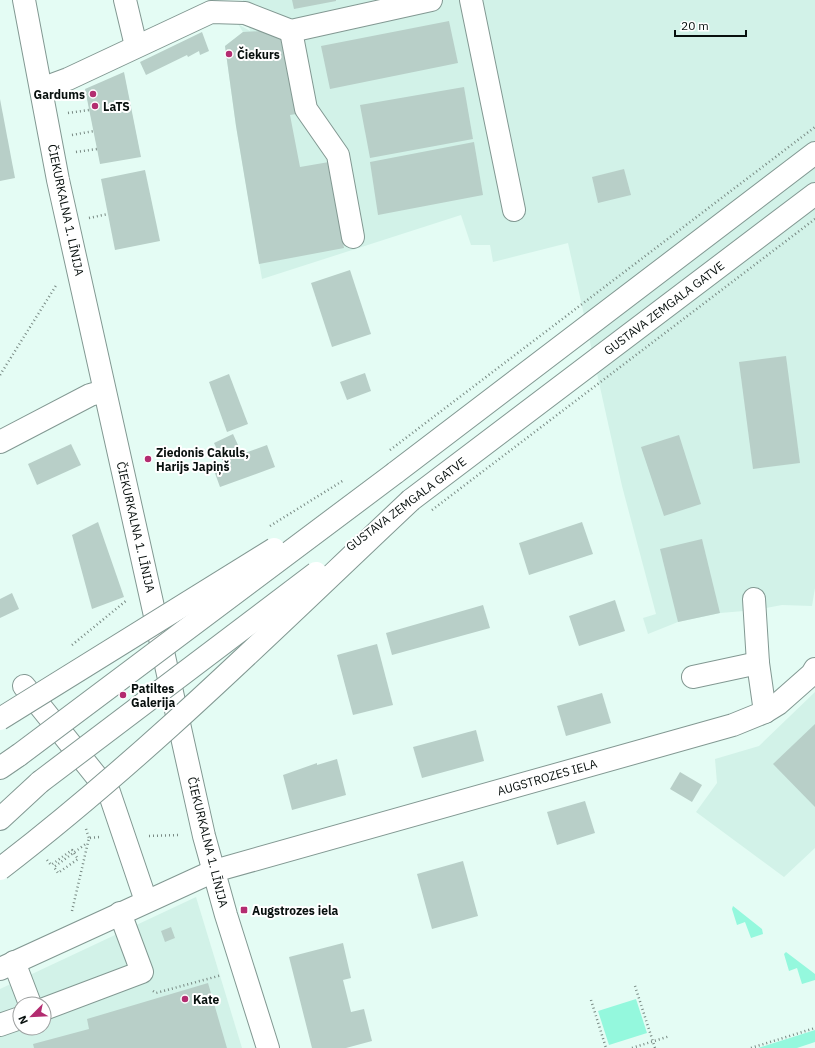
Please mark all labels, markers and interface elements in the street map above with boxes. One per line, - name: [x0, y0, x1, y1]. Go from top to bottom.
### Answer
- scale bar: [675, 12, 746, 38]
- text: 20 m: [681, 18, 709, 33]
- place label: Čiekurs: [237, 46, 280, 62]
- marker: Čiekurs: [224, 49, 234, 59]
- place label: Gardums: [34, 87, 85, 102]
- marker: Gardums: [88, 89, 98, 99]
- place label: LaTS: [103, 99, 130, 114]
- marker: LaTS: [90, 101, 100, 111]
- street label: ČIEKURKALNA 1. LĪNIJA: [45, 143, 87, 277]
- street label: GUSTAVA ZEMGALA GATVE: [601, 258, 727, 358]
- place label: Ziedonis Cakuls, Harijs Japiņš: [156, 445, 249, 475]
- marker: Ziedonis Cakuls, Harijs Japiņš: [143, 454, 153, 464]
- street label: GUSTAVA ZEMGALA GATVE: [343, 454, 469, 554]
- street label: ČIEKURKALNA 1. LĪNIJA: [114, 460, 158, 594]
- place label: Patiltes Galerija: [131, 681, 176, 710]
- marker: Patiltes Galerija: [118, 690, 128, 700]
- street label: AUGSTROZES IELA: [495, 756, 599, 798]
- street label: ČIEKURKALNA 1. LĪNIJA: [184, 775, 232, 909]
- place label: Augstrozes iela: [252, 903, 339, 918]
- marker: Augstrozes iela: [239, 905, 249, 915]
- place label: Kate: [193, 992, 220, 1007]
- marker: Kate: [180, 994, 190, 1004]
- north arrow: [12, 996, 52, 1036]
- text: N: [15, 1014, 31, 1027]

